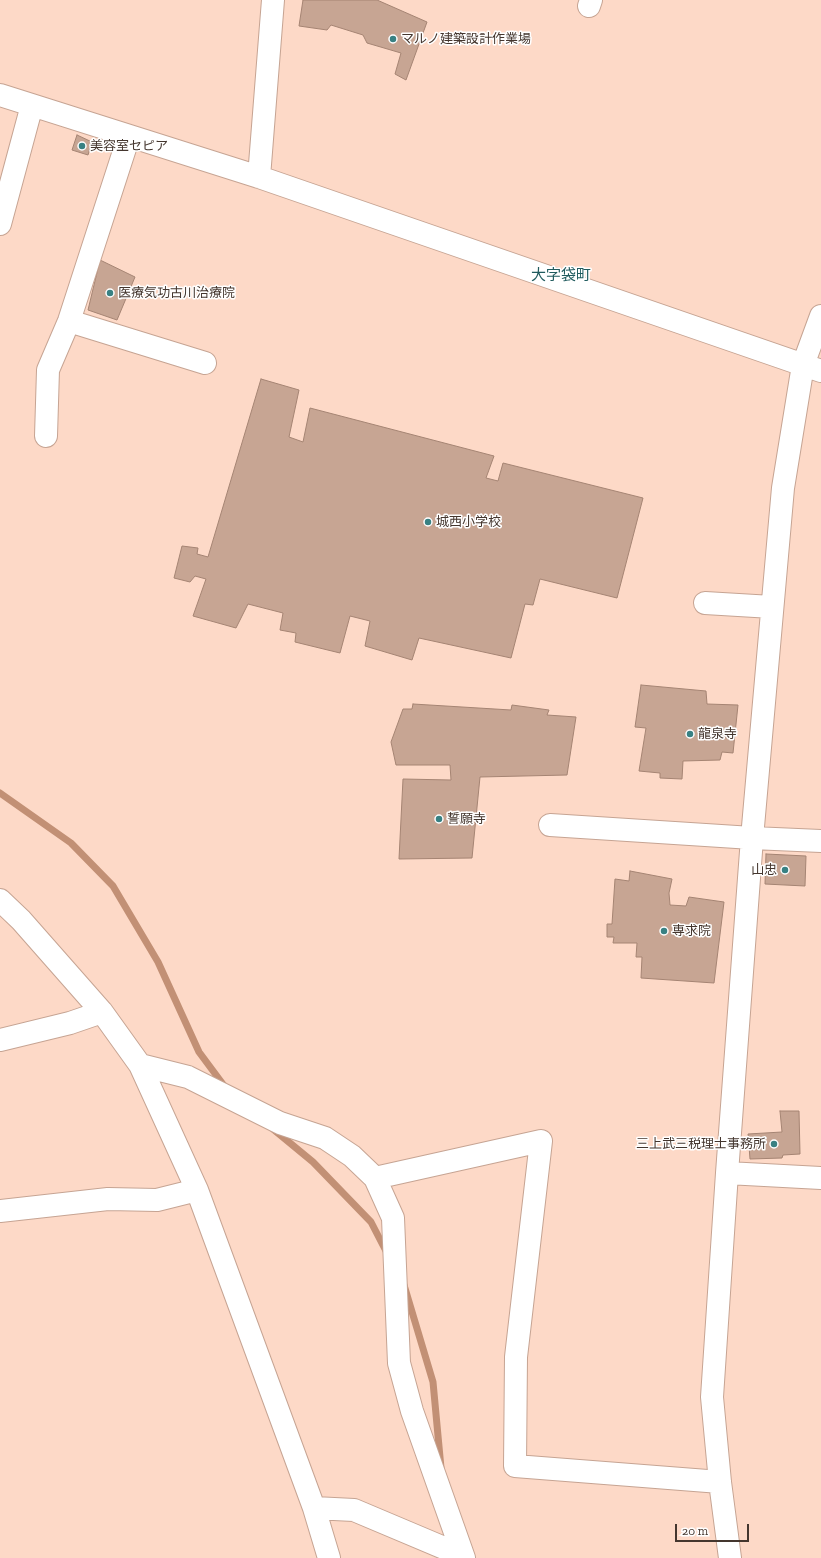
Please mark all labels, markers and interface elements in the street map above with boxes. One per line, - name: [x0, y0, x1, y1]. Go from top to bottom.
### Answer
- place label: マルノ建築設計作業場: [401, 31, 531, 47]
- marker: マルノ建築設計作業場: [388, 34, 398, 44]
- place label: 美容室セピア: [90, 138, 168, 154]
- marker: 美容室セピア: [77, 141, 87, 151]
- district label: 大字袋町: [531, 267, 591, 285]
- place label: 医療気功古川治療院: [118, 285, 235, 301]
- marker: 医療気功古川治療院: [105, 288, 115, 298]
- place label: 城西小学校: [436, 514, 501, 530]
- marker: 城西小学校: [423, 517, 433, 527]
- place label: 龍泉寺: [698, 726, 737, 742]
- marker: 龍泉寺: [685, 729, 695, 739]
- place label: 誓願寺: [447, 811, 486, 827]
- marker: 誓願寺: [434, 814, 444, 824]
- place label: 山忠: [751, 862, 777, 878]
- marker: 山忠: [780, 865, 790, 875]
- place label: 専求院: [672, 923, 711, 939]
- marker: 専求院: [659, 926, 669, 936]
- place label: 三上武三税理士事務所: [636, 1136, 766, 1152]
- marker: 三上武三税理士事務所: [769, 1139, 779, 1149]
- scale bar: [677, 1516, 751, 1542]
- text: 20 m: [682, 1524, 708, 1538]

